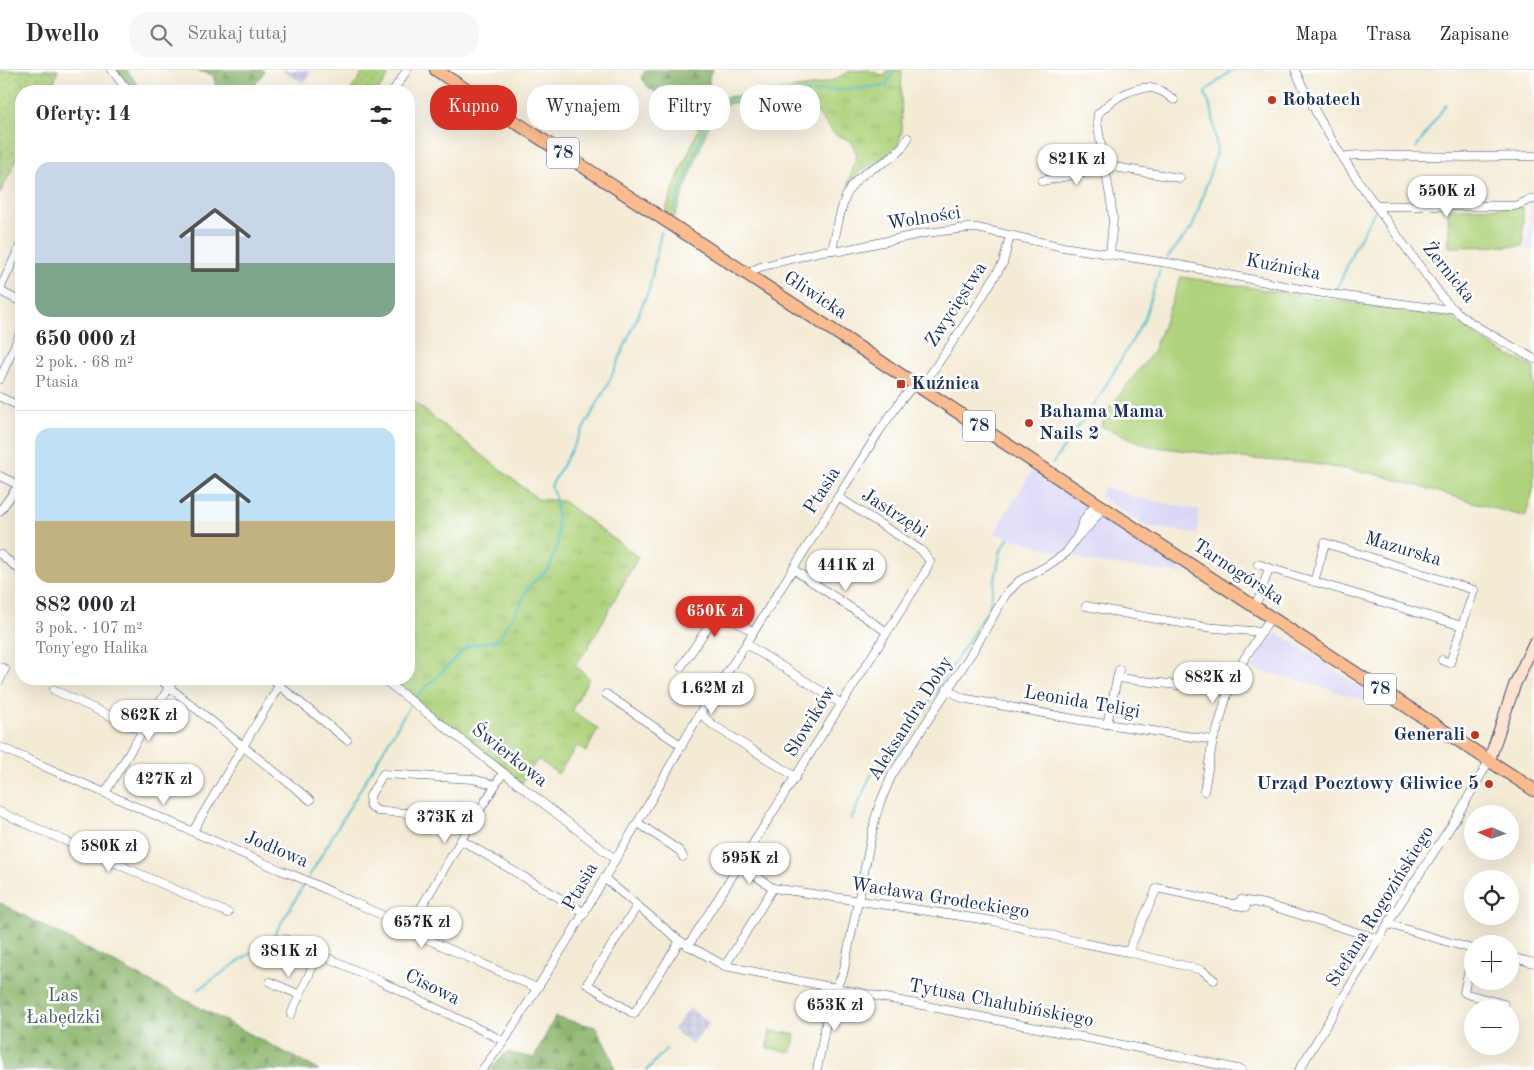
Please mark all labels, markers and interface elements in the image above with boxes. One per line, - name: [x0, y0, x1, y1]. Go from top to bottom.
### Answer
- search box: [129, 12, 479, 57]
- icon: search: [147, 21, 175, 49]
- text: Dwello: [25, 23, 99, 47]
- text: Szukaj tutaj: [187, 25, 287, 44]
- text: Mapa: [1295, 26, 1338, 44]
- text: Trasa: [1366, 26, 1411, 44]
- text: Zapisane: [1439, 26, 1509, 44]
- chip: Kupno: [430, 85, 517, 130]
- chip: Wynajem: [527, 85, 639, 130]
- chip: Filtry: [649, 85, 730, 130]
- chip: Nowe: [740, 85, 820, 130]
- place label: Robatech: [1282, 91, 1361, 110]
- marker: Robatech: [1266, 94, 1278, 106]
- icon: filters: [367, 101, 395, 129]
- text: Oferty: 14: [35, 104, 131, 125]
- road number: 78: [547, 138, 579, 169]
- pin: 821K zł: [1031, 144, 1123, 186]
- text: 821K zł: [1049, 152, 1105, 168]
- pin: 550K zł: [1401, 176, 1493, 218]
- text: 550K zł: [1419, 184, 1475, 200]
- icon: home: [170, 195, 260, 285]
- street label: Wolności: [886, 204, 962, 234]
- street label: Żernicka: [1418, 237, 1481, 307]
- street label: Kuźnicka: [1244, 251, 1323, 285]
- street label: Zwycięstwa: [923, 259, 992, 351]
- street label: Gliwicka: [780, 269, 851, 324]
- text: 650 000 zł: [35, 329, 136, 350]
- text: 2 pok. · 68 m²: [35, 355, 133, 371]
- text: Ptasia: [35, 375, 79, 391]
- place label: Kuźnica: [911, 375, 980, 394]
- marker: Kuźnica: [895, 378, 907, 390]
- place label: Bahama Mama Nails 2: [1039, 403, 1164, 444]
- road number: 78: [963, 411, 995, 442]
- marker: Bahama Mama Nails 2: [1023, 417, 1035, 429]
- icon: home: [170, 460, 260, 550]
- street label: Ptasia: [801, 464, 845, 518]
- street label: Jastrzębi: [858, 486, 930, 542]
- street label: Mazurska: [1362, 529, 1444, 571]
- street label: Tarnogórska: [1189, 537, 1287, 610]
- pin: 441K zł: [800, 550, 892, 592]
- text: 441K zł: [818, 558, 874, 574]
- text: 882 000 zł: [35, 595, 136, 616]
- pin: 650K zł: [669, 596, 761, 638]
- text: 650K zł: [687, 604, 743, 620]
- text: 3 pok. · 107 m²: [35, 621, 142, 637]
- text: Tony'ego Halika: [35, 641, 148, 657]
- street label: Aleksandra Doby: [865, 653, 957, 785]
- pin: 882K zł: [1167, 662, 1259, 704]
- text: 882K zł: [1185, 670, 1241, 686]
- pin: 1.62M zł: [660, 672, 764, 715]
- road number: 78: [1364, 674, 1396, 704]
- text: 1.62M zł: [680, 681, 744, 697]
- street label: Słowików: [782, 683, 840, 761]
- street label: Leonida Teligi: [1022, 683, 1142, 723]
- pin: 862K zł: [103, 700, 195, 742]
- text: 862K zł: [121, 708, 177, 724]
- street label: Świerkowa: [467, 717, 554, 792]
- place label: Generali: [1393, 726, 1465, 745]
- marker: Generali: [1469, 729, 1481, 741]
- pin: 427K zł: [118, 764, 210, 806]
- text: 427K zł: [136, 772, 192, 788]
- place label: Urząd Pocztowy Gliwice 5: [1256, 775, 1479, 794]
- marker: Urząd Pocztowy Gliwice 5: [1483, 778, 1495, 790]
- pin: 373K zł: [399, 802, 491, 844]
- north arrow: [1464, 805, 1519, 860]
- map controls: [1464, 805, 1519, 1055]
- text: 373K zł: [417, 810, 473, 826]
- street label: Stefana Rogozińskiego: [1324, 823, 1438, 991]
- street label: Jodłowa: [241, 828, 311, 872]
- pin: 580K zł: [63, 830, 155, 873]
- text: 580K zł: [81, 839, 137, 855]
- pin: 595K zł: [704, 842, 796, 885]
- text: 595K zł: [722, 851, 778, 867]
- street label: Ptasia: [560, 859, 602, 914]
- button: locate: [1464, 870, 1519, 925]
- street label: Wacława Grodeckiego: [849, 875, 1031, 923]
- pin: 657K zł: [376, 906, 468, 949]
- text: 657K zł: [394, 915, 450, 931]
- button: +: [1464, 935, 1519, 990]
- pin: 381K zł: [243, 936, 335, 978]
- text: 381K zł: [261, 944, 317, 960]
- street label: Cisowa: [401, 967, 463, 1010]
- street label: Tytusa Chałubińskiego: [907, 977, 1095, 1031]
- park label: Las Łabędzki: [26, 987, 100, 1028]
- pin: 653K zł: [789, 990, 881, 1032]
- text: 653K zł: [807, 998, 863, 1014]
- button: −: [1464, 1000, 1519, 1055]

